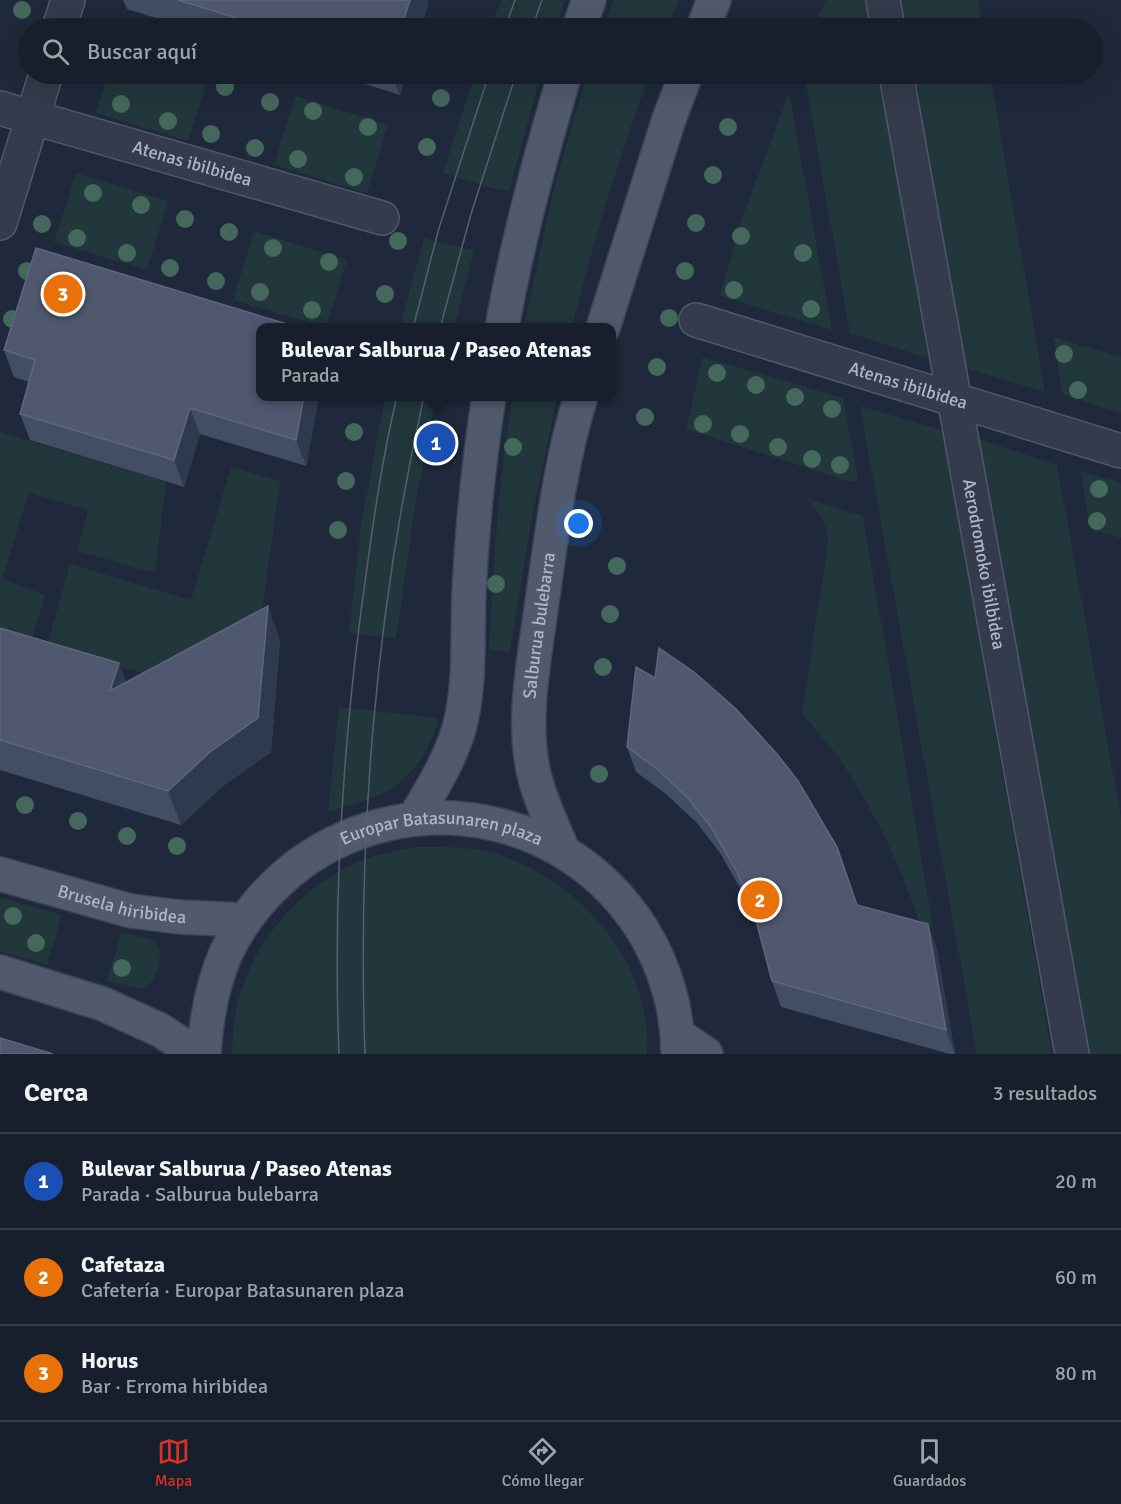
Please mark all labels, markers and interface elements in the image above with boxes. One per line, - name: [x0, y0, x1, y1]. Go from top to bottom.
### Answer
- search box: [18, 18, 1103, 84]
- icon: search: [39, 35, 72, 68]
- text: Buscar aquí: [87, 38, 197, 65]
- street label: Atenas ibilbidea: [130, 136, 255, 191]
- pin: 3: [44, 272, 82, 316]
- popup: [256, 323, 616, 401]
- text: Bulevar Salburua / Paseo Atenas: [281, 336, 591, 363]
- street label: Atenas ibilbidea: [846, 357, 970, 414]
- text: Parada: [281, 363, 340, 388]
- pin: 1: [416, 420, 456, 466]
- street label: Aerodromoko ibilbidea: [958, 477, 1010, 651]
- your location: [564, 509, 593, 538]
- street label: Salburua bulebarra: [519, 551, 560, 700]
- text: Europar Batasunaren plaza: [337, 807, 546, 850]
- street label: Europar Batasunaren plaza: [338, 833, 544, 855]
- pin: 2: [740, 878, 780, 922]
- street label: Brusela hiribidea: [55, 880, 187, 928]
- text: Cerca: [24, 1077, 88, 1109]
- text: 3 resultados: [993, 1081, 1097, 1106]
- text: Bulevar Salburua / Paseo Atenas: [81, 1155, 392, 1182]
- text: 1: [38, 1169, 49, 1194]
- text: 20 m: [1055, 1169, 1097, 1194]
- text: Parada · Salburua bulebarra: [81, 1182, 319, 1207]
- text: Cafetaza: [81, 1251, 165, 1278]
- text: 2: [38, 1265, 49, 1290]
- text: 60 m: [1055, 1265, 1097, 1290]
- text: Cafetería · Europar Batasunaren plaza: [81, 1278, 404, 1303]
- text: Horus: [81, 1347, 138, 1374]
- text: 3: [38, 1361, 49, 1386]
- text: 80 m: [1055, 1361, 1097, 1386]
- text: Bar · Erroma hiribidea: [81, 1374, 268, 1399]
- tab: Mapa: [155, 1435, 192, 1491]
- tab: Cómo llegar: [502, 1435, 584, 1491]
- tab: Guardados: [893, 1435, 966, 1491]

